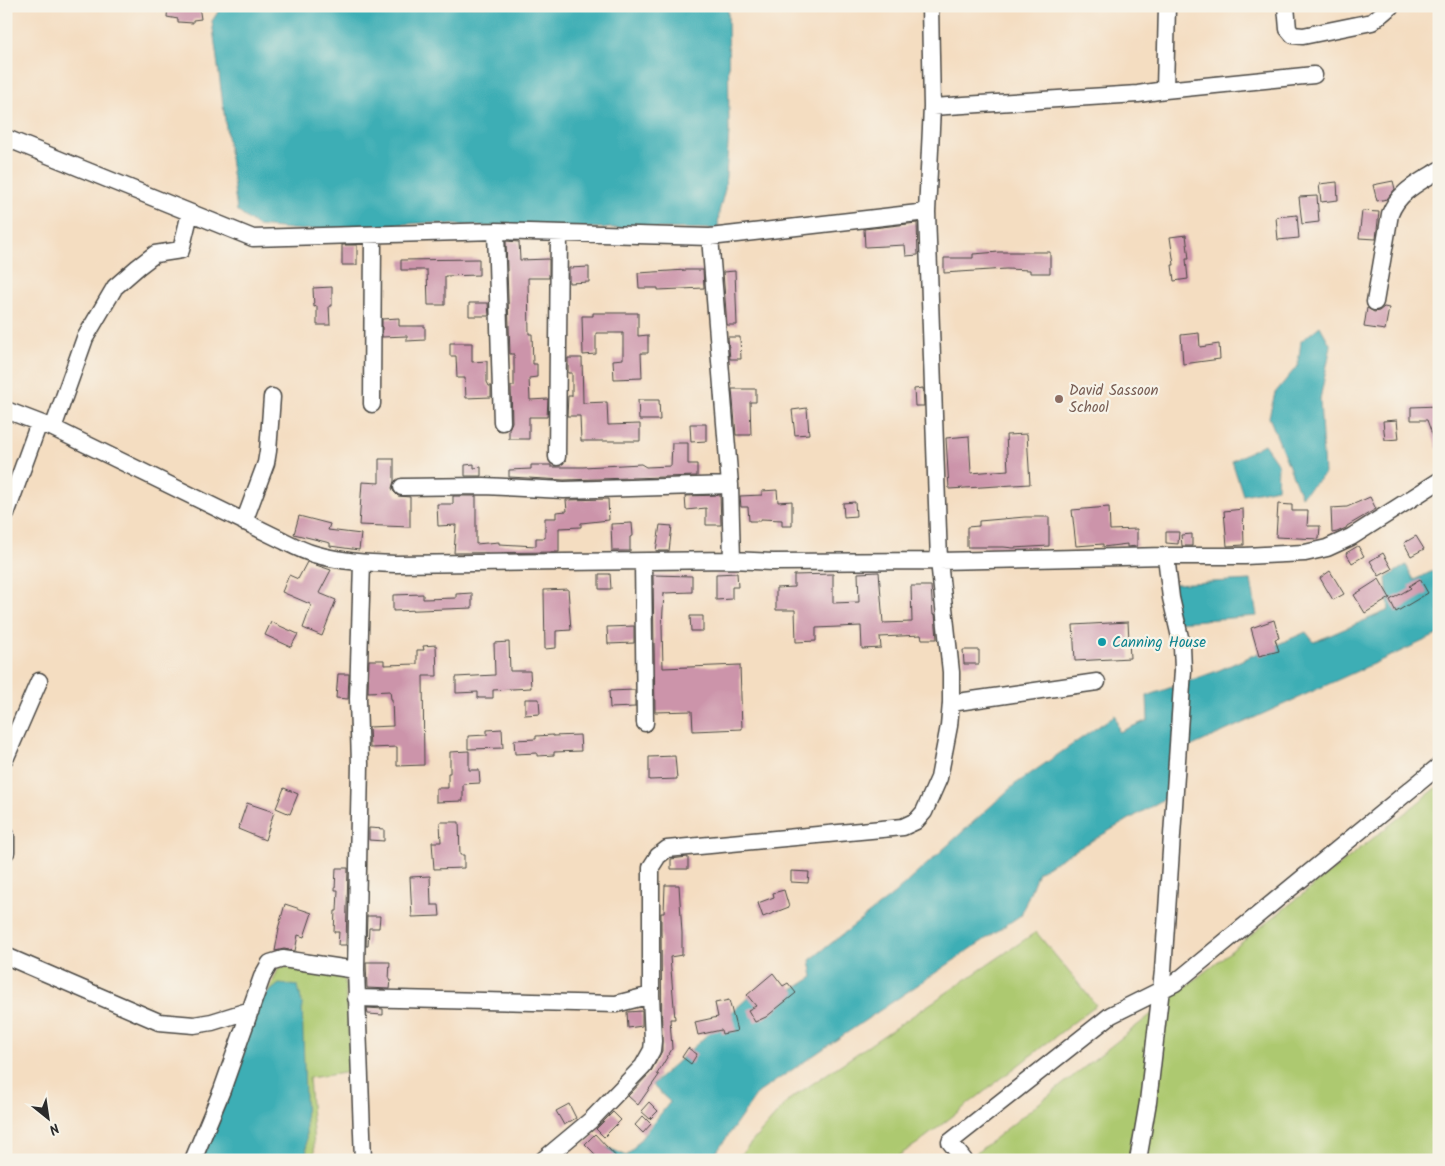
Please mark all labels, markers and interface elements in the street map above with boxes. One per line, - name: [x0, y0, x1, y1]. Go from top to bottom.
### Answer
- place label: David Sassoon School: [1069, 379, 1158, 420]
- marker: David Sassoon School: [1053, 393, 1065, 405]
- place label: Canning House: [1112, 631, 1206, 655]
- marker: Canning House: [1096, 636, 1108, 648]
- north arrow: [22, 1094, 72, 1144]
- text: N: [45, 1117, 63, 1140]

